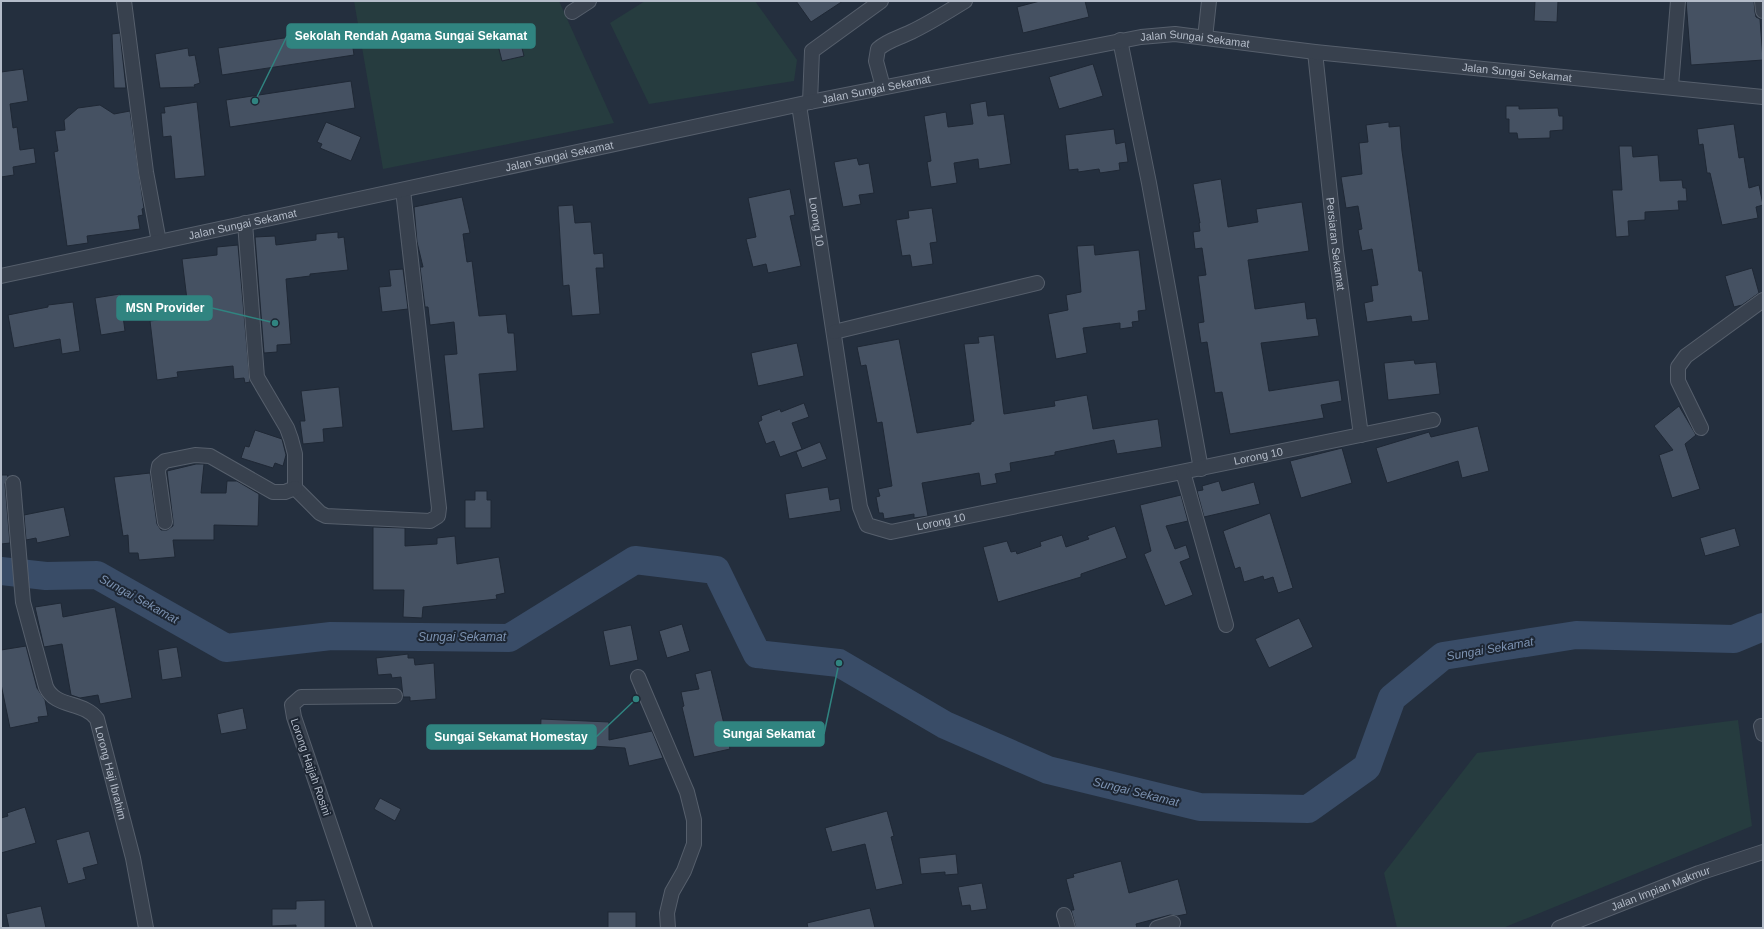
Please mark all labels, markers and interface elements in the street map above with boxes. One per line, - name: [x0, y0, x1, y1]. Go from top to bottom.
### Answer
- callout: Sekolah Rendah Agama Sungai Sekamat: [287, 24, 535, 48]
- street label: Jalan Sungai Sekamat: [1140, 28, 1250, 50]
- text: Sekolah Rendah Agama Sungai Sekamat: [295, 29, 527, 43]
- street label: Jalan Sungai Sekamat: [1461, 61, 1572, 84]
- street label: Jalan Sungai Sekamat: [821, 72, 931, 105]
- street label: Jalan Sungai Sekamat: [504, 138, 614, 173]
- street label: Lorong 10: [807, 196, 826, 247]
- street label: Persiaran Sekamat: [1324, 197, 1347, 291]
- street label: Jalan Sungai Sekamat: [187, 207, 298, 242]
- callout: MSN Provider: [117, 296, 212, 320]
- text: MSN Provider: [126, 301, 205, 315]
- street label: Lorong 10: [1233, 445, 1284, 467]
- street label: Lorong 10: [916, 511, 967, 533]
- water label: Sungai Sekamat: [97, 572, 181, 627]
- water label: Sungai Sekamat: [418, 630, 507, 644]
- water label: Sungai Sekamat: [1445, 634, 1535, 664]
- street label: Lorong Hajjah Rosini: [289, 717, 333, 817]
- callout: Sungai Sekamat: [715, 722, 824, 746]
- street label: Lorong Haji Ibrahim: [93, 725, 129, 821]
- callout: Sungai Sekamat Homestay: [427, 725, 596, 749]
- text: Sungai Sekamat: [723, 727, 815, 741]
- text: Sungai Sekamat Homestay: [434, 730, 588, 744]
- water label: Sungai Sekamat: [1092, 775, 1181, 810]
- street label: Jalan Impian Makmur: [1609, 864, 1712, 913]

